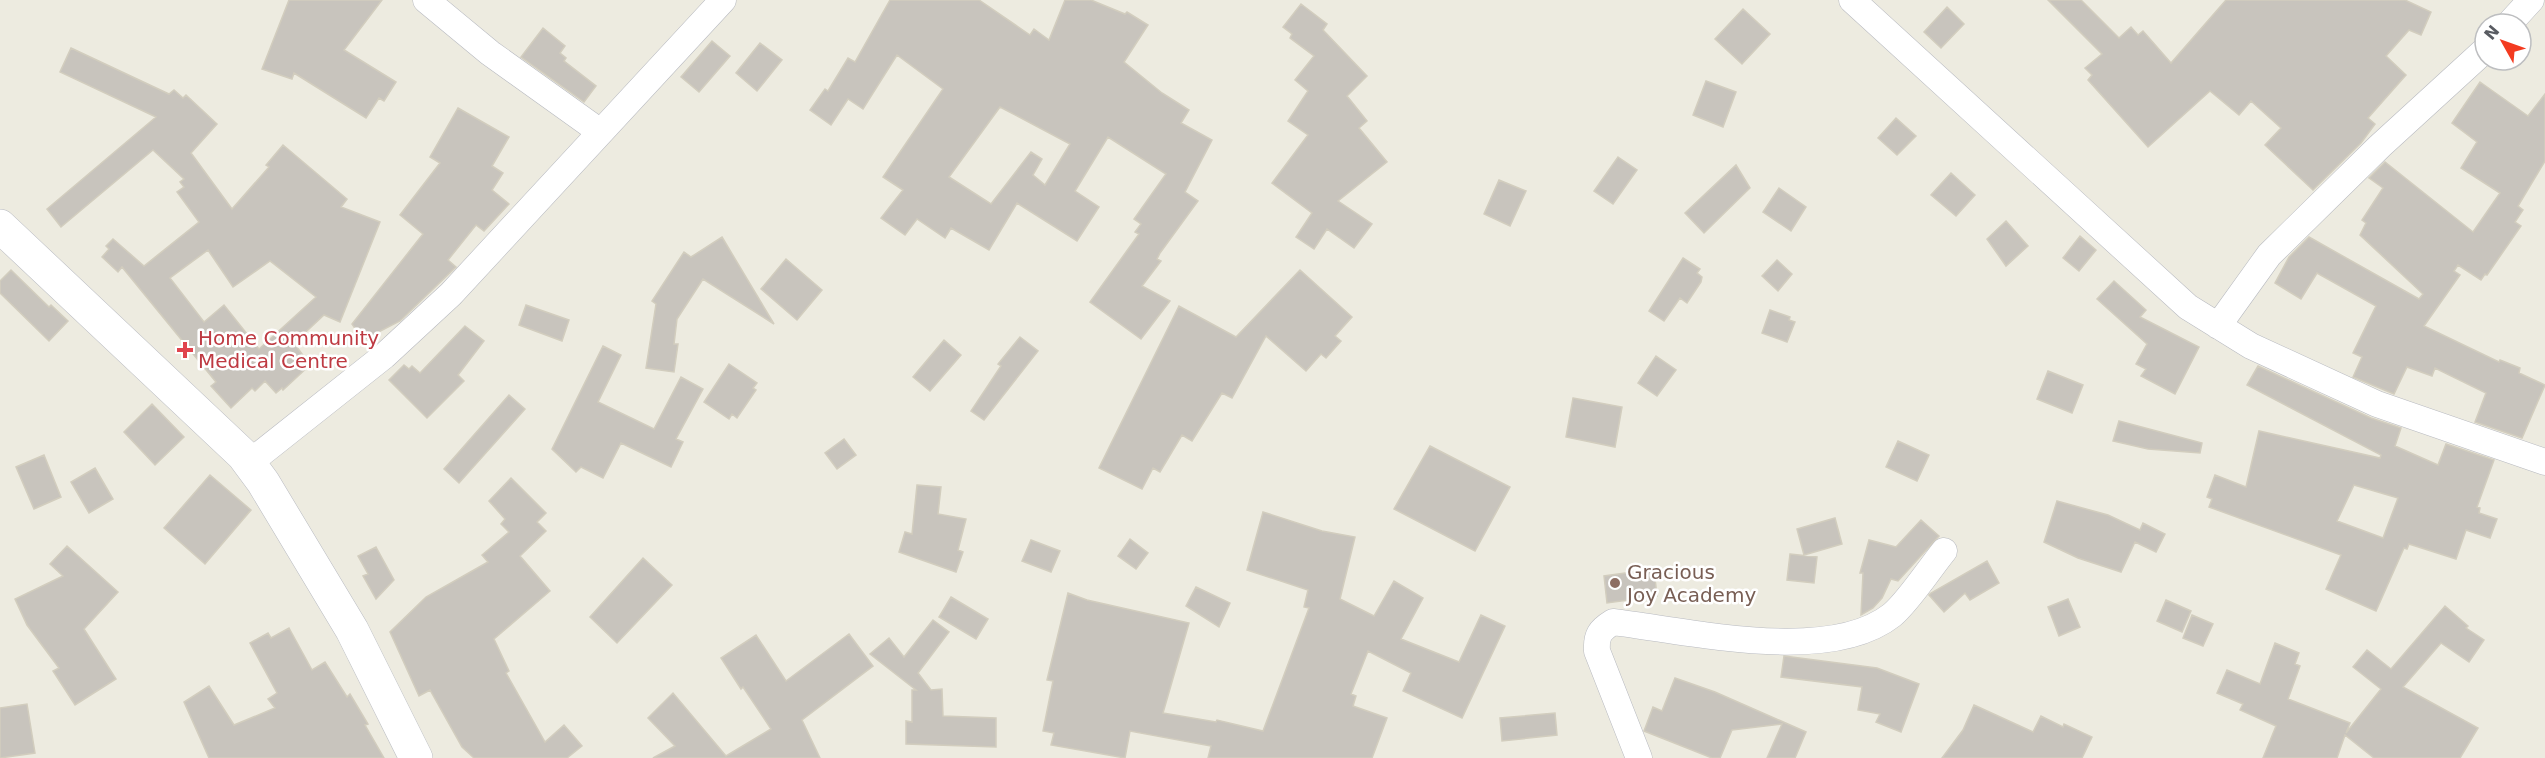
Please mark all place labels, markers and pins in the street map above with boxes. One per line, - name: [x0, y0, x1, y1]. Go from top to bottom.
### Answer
- place label: Home Community Medical Centre: [198, 326, 379, 373]
- marker: Home Community Medical Centre: [176, 341, 194, 359]
- place label: Gracious Joy Academy: [1625, 560, 1756, 607]
- marker: Gracious Joy Academy: [1608, 576, 1622, 590]

